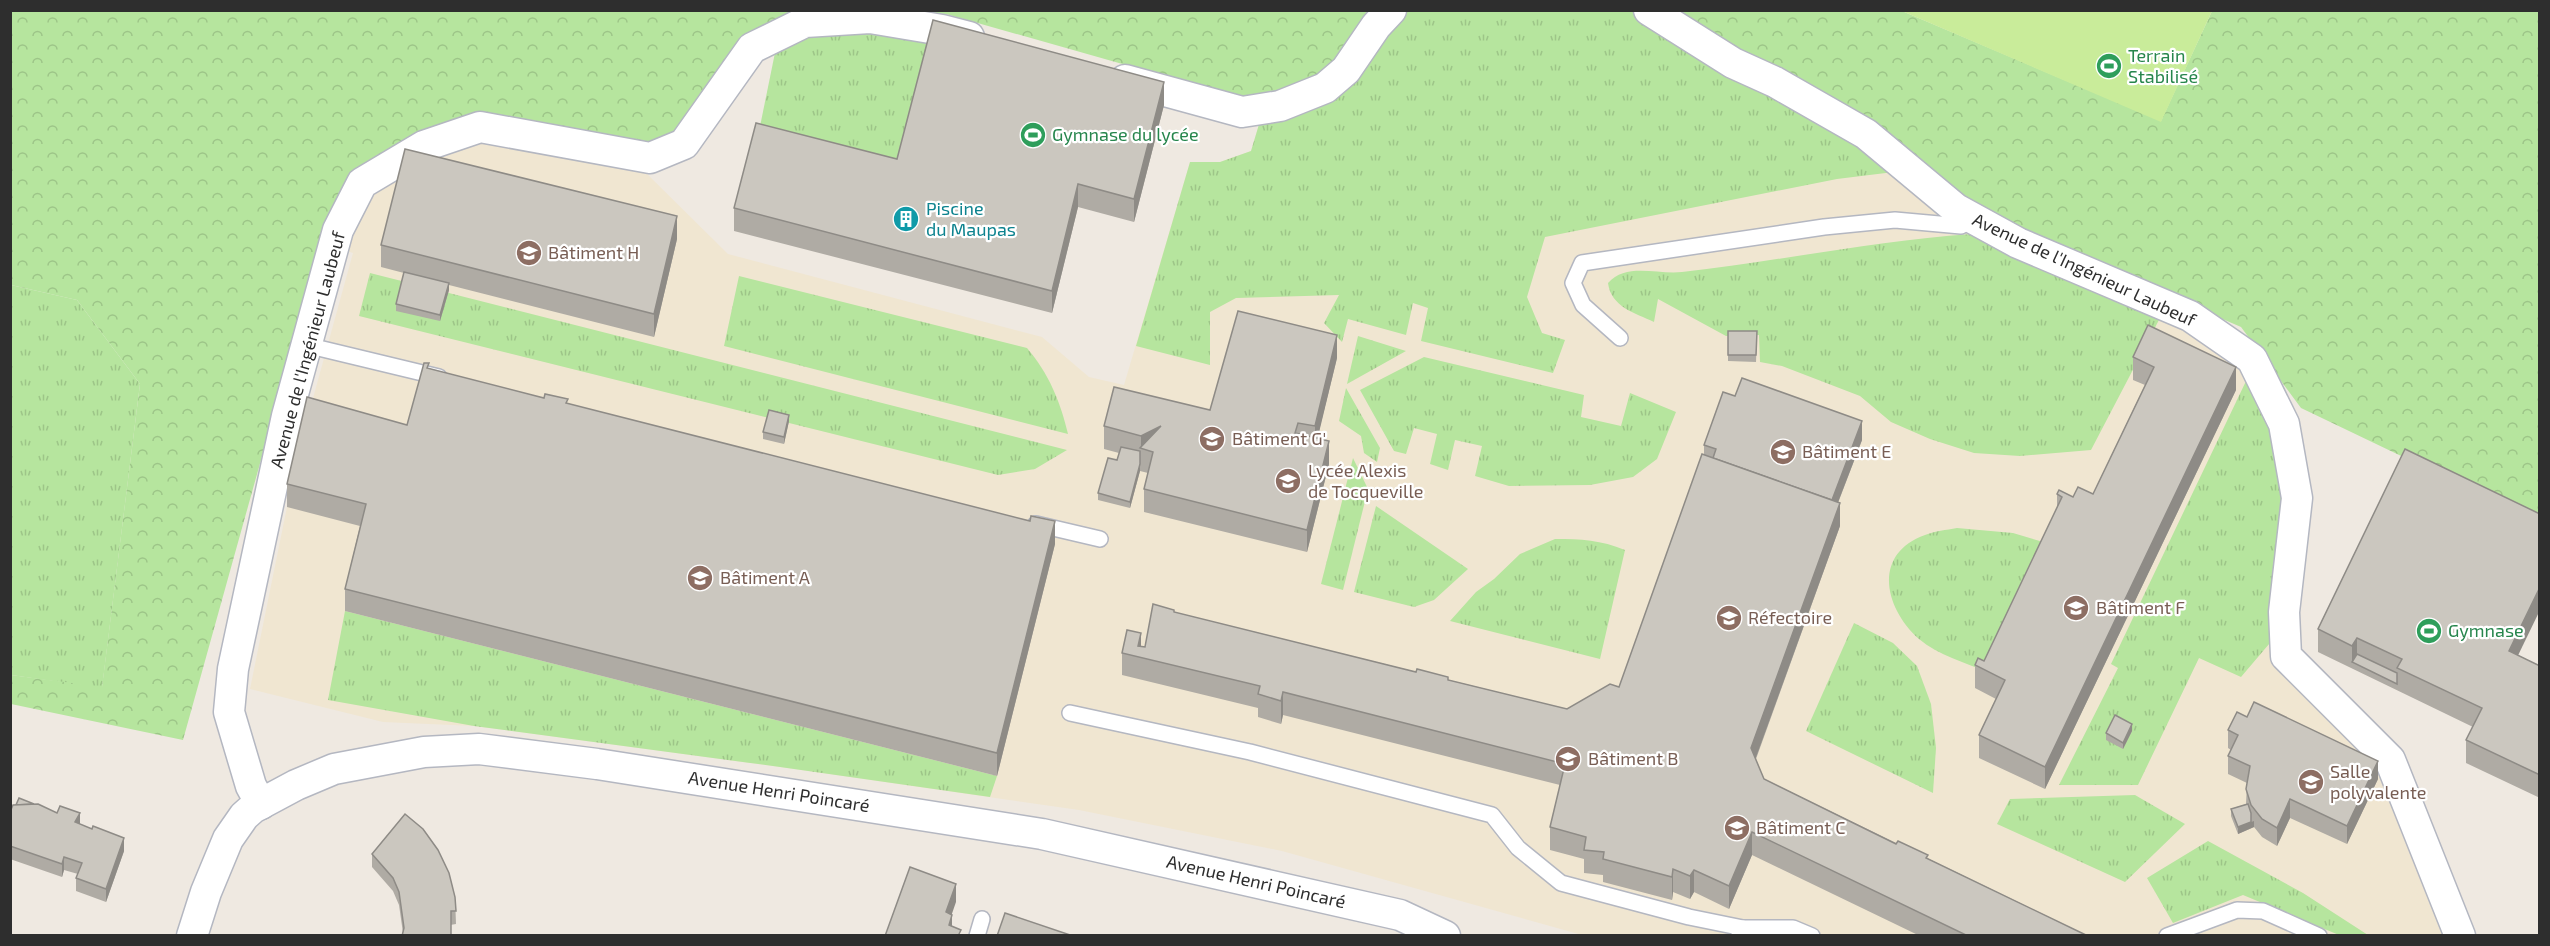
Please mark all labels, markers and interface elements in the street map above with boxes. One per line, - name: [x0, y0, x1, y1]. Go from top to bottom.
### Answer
- place label: Terrain Stabilisé: [2128, 44, 2198, 87]
- sports icon: Terrain Stabilisé: [2094, 51, 2124, 81]
- sports icon: Gymnase du lycée: [1018, 120, 1048, 150]
- place label: Gymnase du lycée: [1052, 123, 1199, 145]
- place label: Piscine du Maupas: [926, 197, 1016, 240]
- building icon: Piscine du Maupas: [891, 204, 921, 234]
- street label: Avenue de l'Ingénieur Laubeuf: [1969, 208, 2201, 331]
- street label: Avenue de l'Ingénieur Laubeuf: [265, 228, 350, 470]
- school or university icon: Bâtiment H: [514, 238, 544, 268]
- place label: Bâtiment H: [548, 241, 639, 263]
- school or university icon: Bâtiment G': [1197, 424, 1227, 454]
- place label: Bâtiment G': [1232, 427, 1326, 449]
- school or university icon: Bâtiment E: [1768, 437, 1798, 467]
- place label: Bâtiment E: [1802, 440, 1891, 462]
- place label: Lycée Alexis de Tocqueville: [1308, 459, 1423, 502]
- school or university icon: Lycée Alexis de Tocqueville: [1273, 466, 1303, 496]
- school or university icon: Bâtiment A: [685, 563, 715, 593]
- place label: Bâtiment A: [720, 566, 811, 588]
- school or university icon: Bâtiment F: [2061, 593, 2091, 623]
- place label: Bâtiment F: [2096, 596, 2185, 618]
- school or university icon: Réfectoire: [1714, 603, 1744, 633]
- place label: Réfectoire: [1748, 606, 1832, 628]
- sports icon: Gymnase: [2414, 616, 2444, 646]
- place label: Gymnase: [2448, 619, 2524, 641]
- school or university icon: Bâtiment B: [1553, 744, 1583, 774]
- place label: Bâtiment B: [1588, 747, 1678, 769]
- place label: Salle polyvalente: [2330, 760, 2426, 803]
- street label: Avenue Henri Poincaré: [687, 766, 871, 816]
- school or university icon: Salle polyvalente: [2296, 767, 2326, 797]
- school or university icon: Bâtiment C: [1722, 813, 1752, 843]
- place label: Bâtiment C: [1756, 816, 1845, 838]
- street label: Avenue Henri Poincaré: [1165, 850, 1348, 912]

